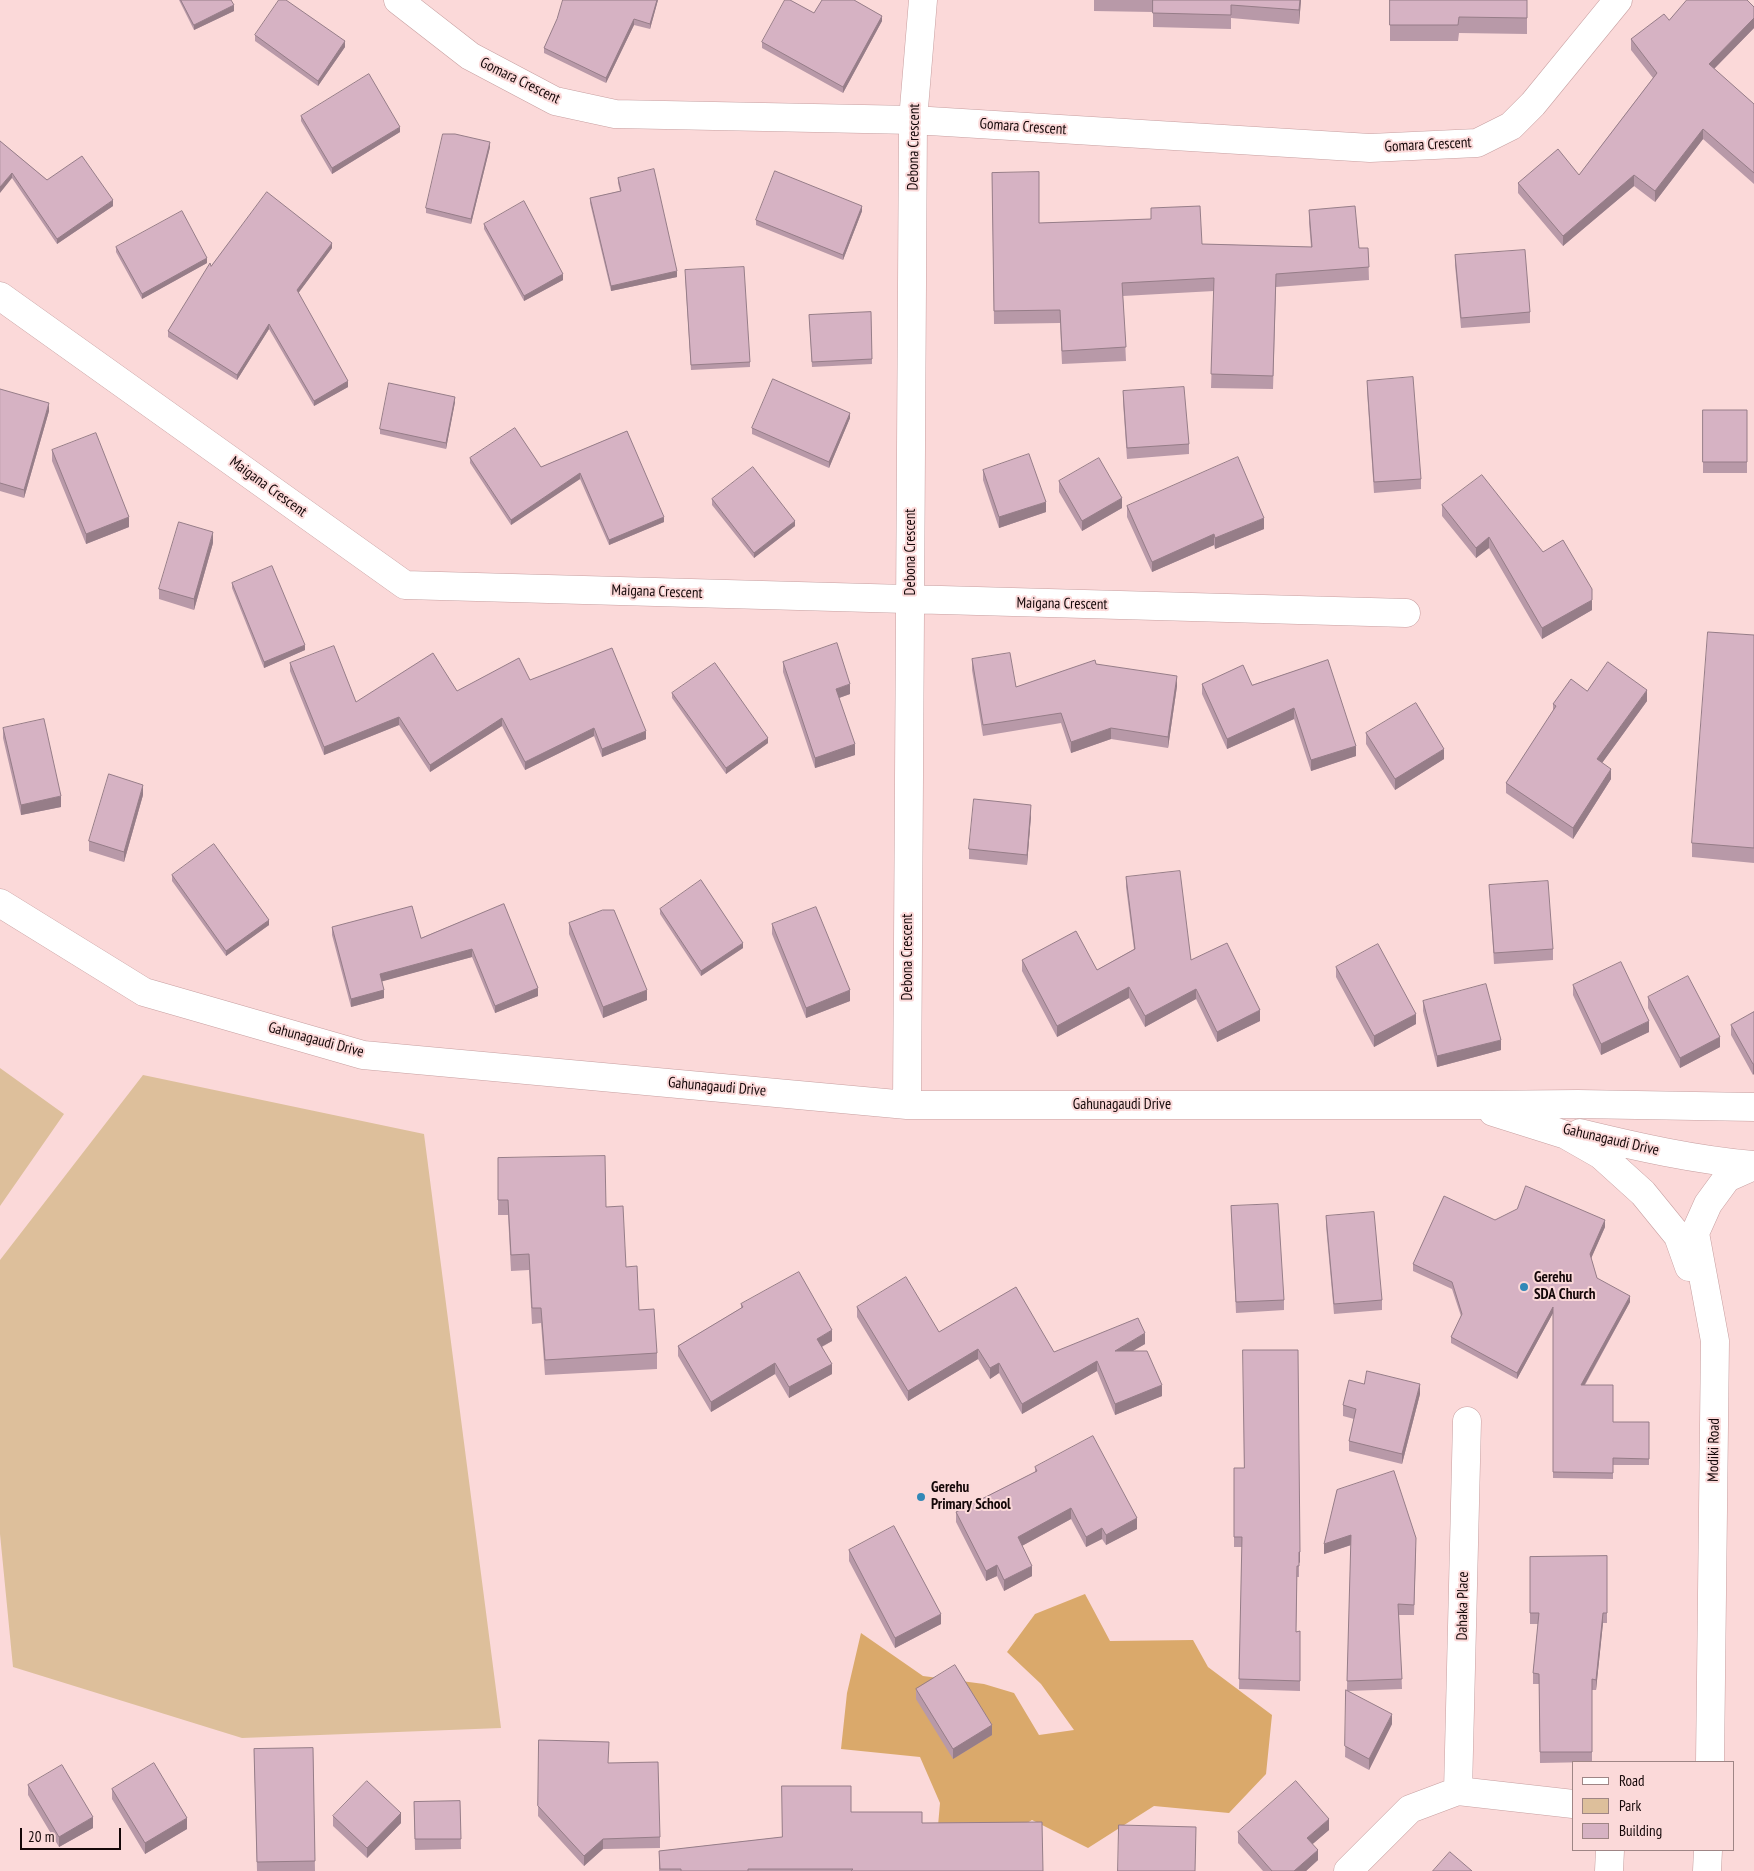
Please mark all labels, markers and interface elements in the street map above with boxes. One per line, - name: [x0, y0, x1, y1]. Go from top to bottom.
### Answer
- street label: Gomara Crescent: [477, 54, 563, 108]
- street label: Debona Crescent: [904, 103, 924, 191]
- street label: Gomara Crescent: [979, 115, 1067, 139]
- street label: Gomara Crescent: [1384, 134, 1472, 156]
- street label: Maigana Crescent: [226, 453, 310, 521]
- street label: Debona Crescent: [902, 509, 920, 595]
- street label: Maigana Crescent: [611, 581, 703, 603]
- street label: Maigana Crescent: [1016, 594, 1108, 614]
- street label: Debona Crescent: [899, 914, 917, 1000]
- street label: Gahunagaudi Drive: [266, 1019, 366, 1061]
- street label: Gahunagaudi Drive: [667, 1074, 767, 1100]
- street label: Gahunagaudi Drive: [1073, 1096, 1171, 1114]
- street label: Gahunagaudi Drive: [1561, 1120, 1661, 1160]
- place label: Gerehu SDA Church: [1534, 1269, 1595, 1304]
- marker: Gerehu SDA Church: [1518, 1281, 1530, 1293]
- street label: Modiki Road: [1704, 1418, 1724, 1482]
- place label: Gerehu Primary School: [931, 1479, 1011, 1514]
- marker: Gerehu Primary School: [915, 1491, 927, 1503]
- street label: Dahaka Place: [1453, 1571, 1473, 1641]
- legend: [1572, 1761, 1734, 1851]
- text: Road: [1619, 1771, 1645, 1790]
- text: Park: [1619, 1796, 1641, 1815]
- scale bar: [22, 1818, 124, 1850]
- text: Building: [1619, 1821, 1662, 1840]
- text: 20 m: [28, 1827, 54, 1846]

